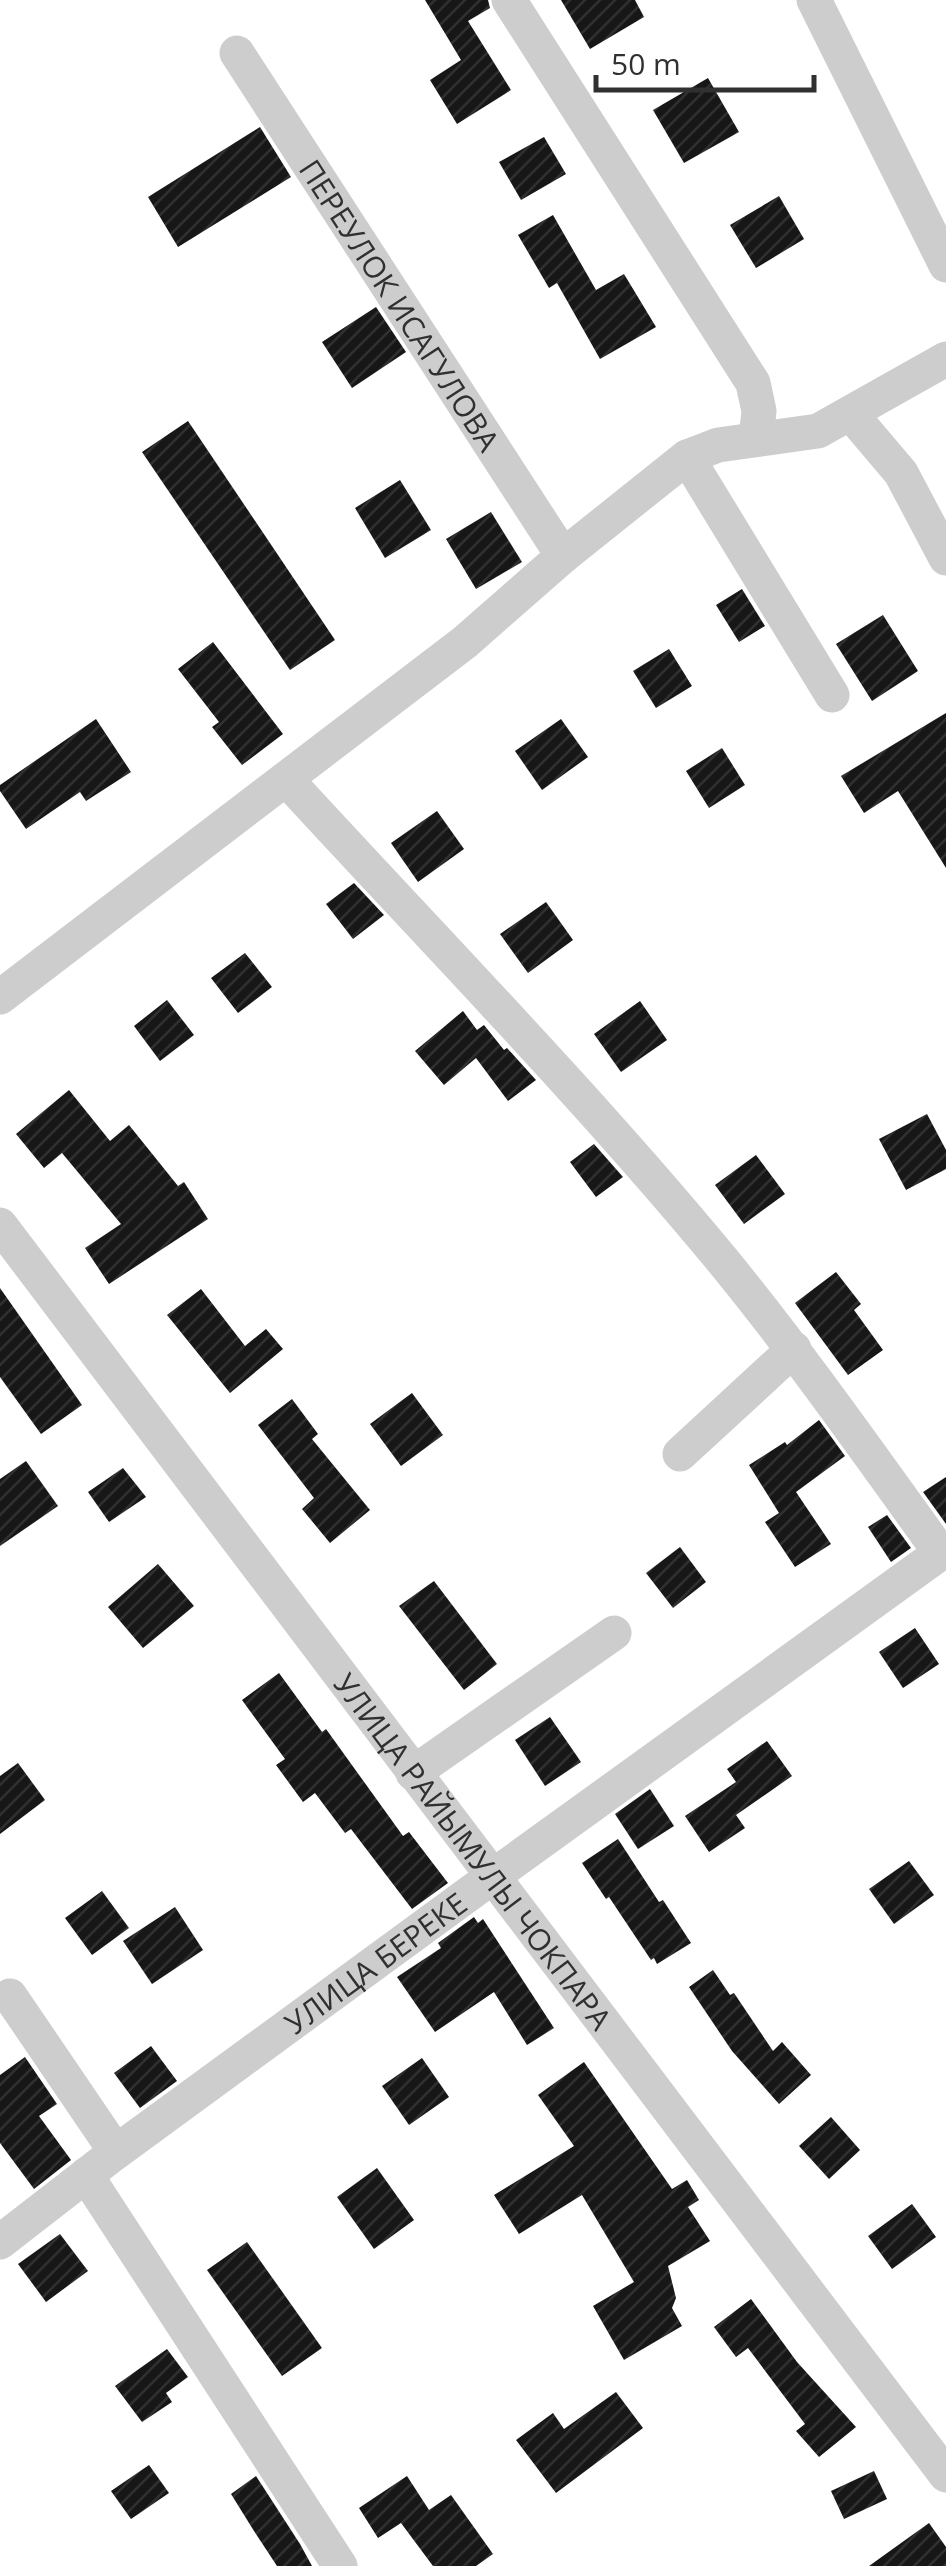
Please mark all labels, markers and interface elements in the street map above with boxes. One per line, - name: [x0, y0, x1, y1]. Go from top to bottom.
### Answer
- scale bar: [596, 30, 814, 92]
- text: 50 m: [611, 43, 681, 84]
- street label: ПЕРЕУЛОК ИСАГУЛОВА: [291, 151, 510, 459]
- street label: УЛИЦА РАЙЫМУЛЫ ЧОКПАРА: [326, 1664, 622, 2037]
- street label: УЛИЦА БЕРЕКЕ: [276, 1882, 475, 2043]

